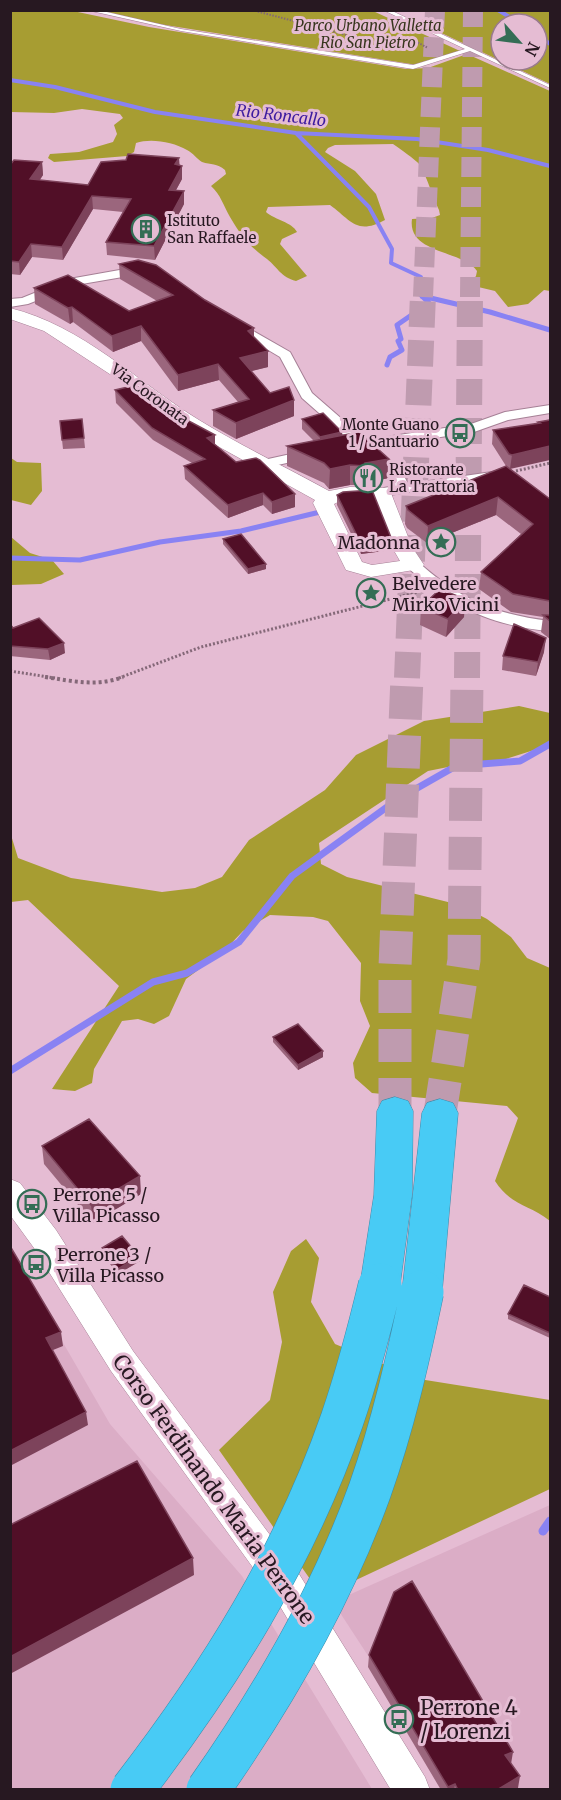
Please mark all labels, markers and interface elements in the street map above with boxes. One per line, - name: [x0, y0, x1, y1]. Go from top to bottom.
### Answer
- north arrow: [489, 12, 549, 72]
- park label: Parco Urbano Valletta Rio San Pietro: [294, 16, 442, 52]
- text: N: [520, 39, 544, 60]
- water label: Rio Roncallo: [235, 100, 327, 130]
- place label: Istituto San Raffaele: [167, 211, 256, 247]
- building icon: Istituto San Raffaele: [130, 213, 162, 245]
- street label: Via Coronata: [107, 359, 193, 429]
- place label: Monte Guano 1 / Santuario: [342, 415, 439, 451]
- bus stop icon: Monte Guano 1 / Santuario: [444, 417, 476, 449]
- place label: Ristorante La Trattoria: [389, 460, 475, 496]
- restaurant icon: Ristorante La Trattoria: [352, 462, 384, 494]
- place icon: Madonna: [425, 526, 457, 558]
- place label: Madonna: [337, 531, 420, 554]
- place label: Belvedere Mirko Vicini: [392, 572, 499, 616]
- place icon: Belvedere Mirko Vicini: [355, 577, 387, 609]
- place label: Perrone 5 / Villa Picasso: [52, 1183, 160, 1227]
- bus stop icon: Perrone 5 / Villa Picasso: [16, 1188, 48, 1220]
- place label: Perrone 3 / Villa Picasso: [56, 1243, 164, 1287]
- bus stop icon: Perrone 3 / Villa Picasso: [20, 1248, 52, 1280]
- street label: Corso Ferdinando Maria Perrone: [107, 1349, 321, 1629]
- place label: Perrone 4 / Lorenzi: [420, 1694, 518, 1745]
- bus stop icon: Perrone 4 / Lorenzi: [383, 1703, 415, 1735]

